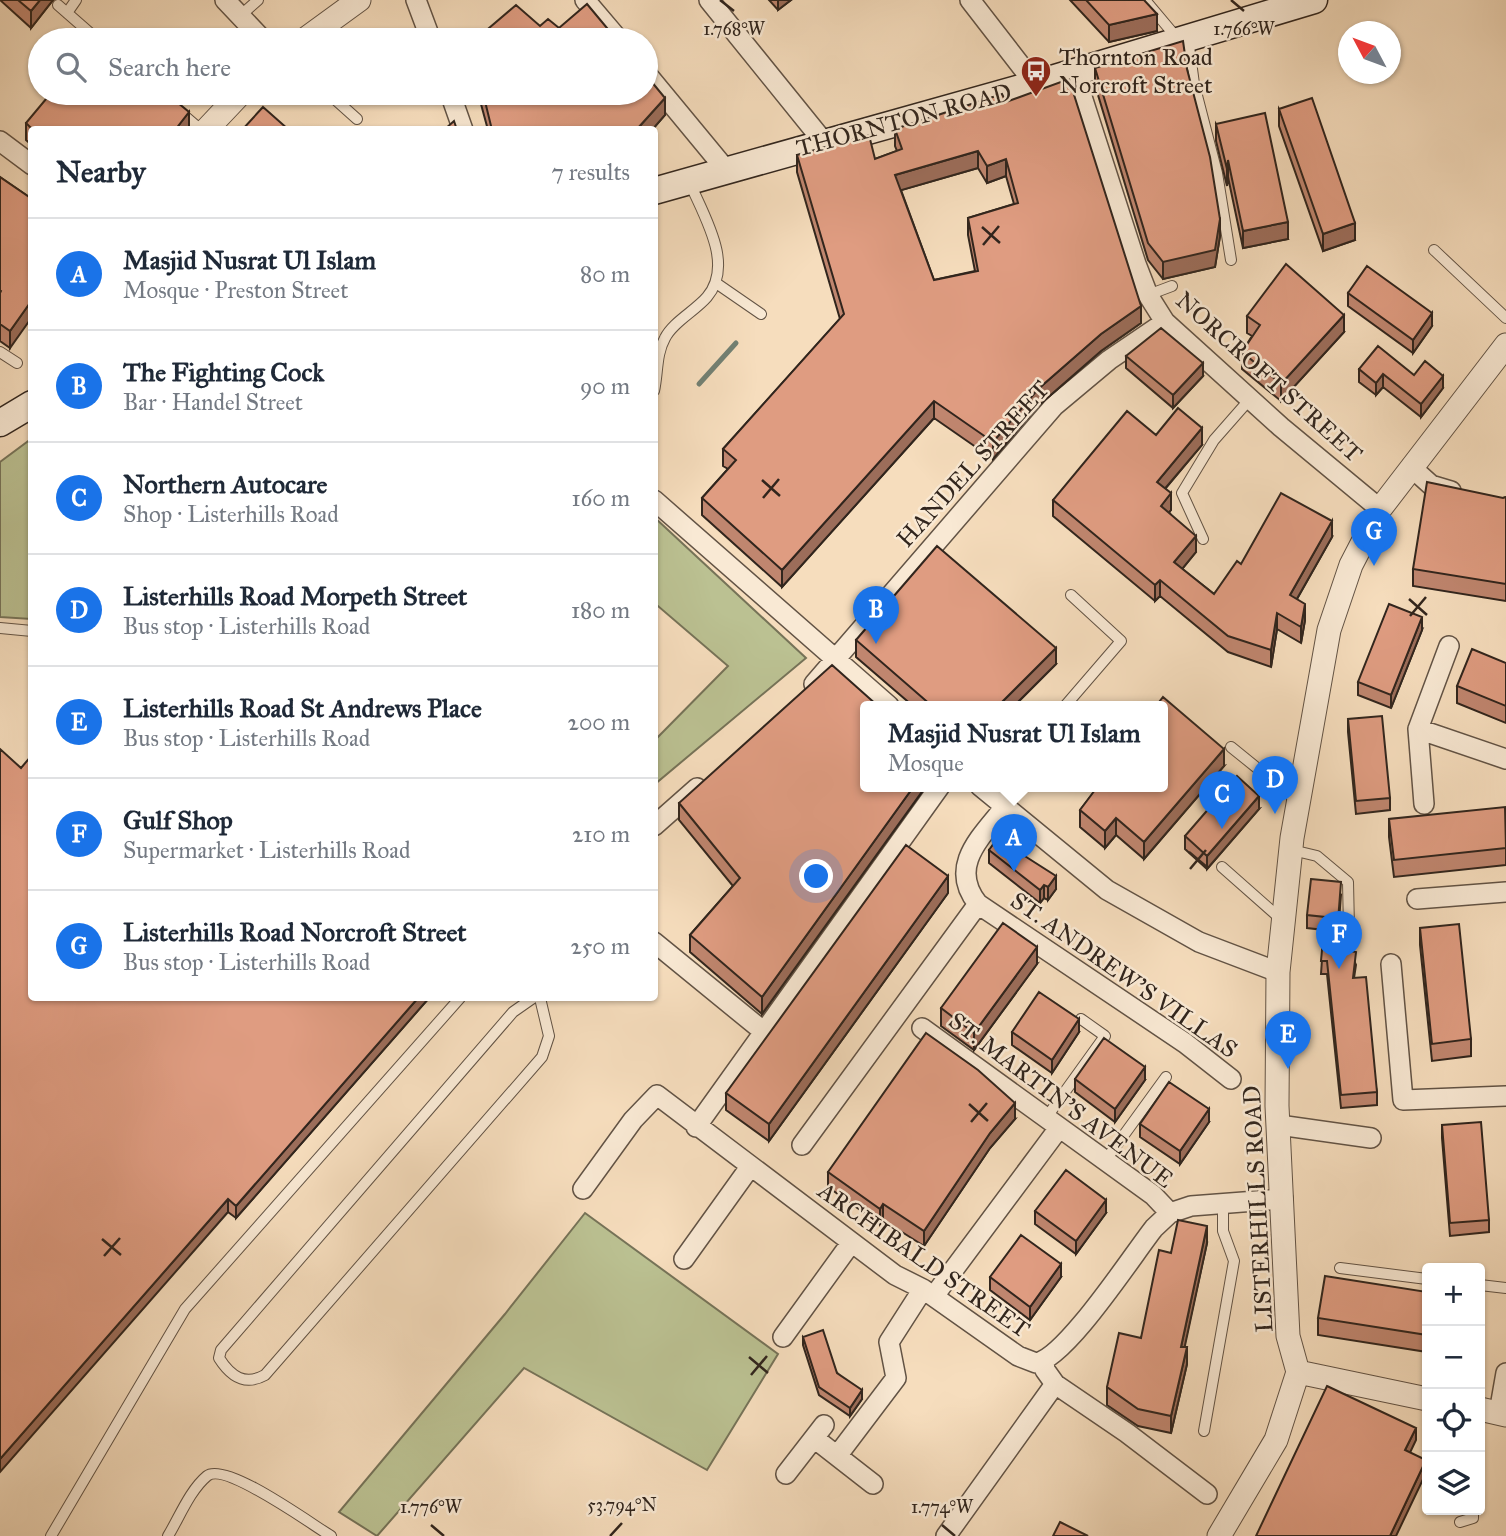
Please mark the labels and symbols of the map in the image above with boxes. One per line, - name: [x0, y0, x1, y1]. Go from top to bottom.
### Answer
- text: 1.768°W: [703, 18, 766, 40]
- text: 1.766°W: [1213, 18, 1276, 40]
- north arrow: [1338, 21, 1401, 84]
- place label: Thornton Road Norcroft Street: [1059, 42, 1213, 100]
- bus stop icon: Thornton Road Norcroft Street: [1019, 54, 1053, 98]
- street label: THORNTON ROAD: [793, 77, 1015, 163]
- street label: NORCROFT STREET: [1169, 285, 1369, 469]
- street label: HANDEL STREET: [890, 374, 1056, 554]
- pin: G: [1351, 508, 1397, 566]
- pin: B: [853, 586, 899, 644]
- pin: D: [1252, 756, 1298, 814]
- pin: C: [1199, 771, 1245, 829]
- pin: A: [991, 814, 1037, 872]
- your location: [799, 859, 833, 893]
- street label: ST. ANDREW'S VILLAS: [1005, 885, 1243, 1065]
- pin: F: [1316, 911, 1362, 969]
- street label: ST. MARTIN'S AVENUE: [943, 1006, 1179, 1194]
- pin: E: [1265, 1011, 1311, 1069]
- street label: LISTERHILLS ROAD: [1237, 1085, 1279, 1333]
- street label: ARCHIBALD STREET: [811, 1175, 1036, 1345]
- text: 53.794°N: [587, 1494, 657, 1516]
- text: 1.776°W: [400, 1496, 463, 1518]
- text: 1.774°W: [911, 1496, 974, 1518]

